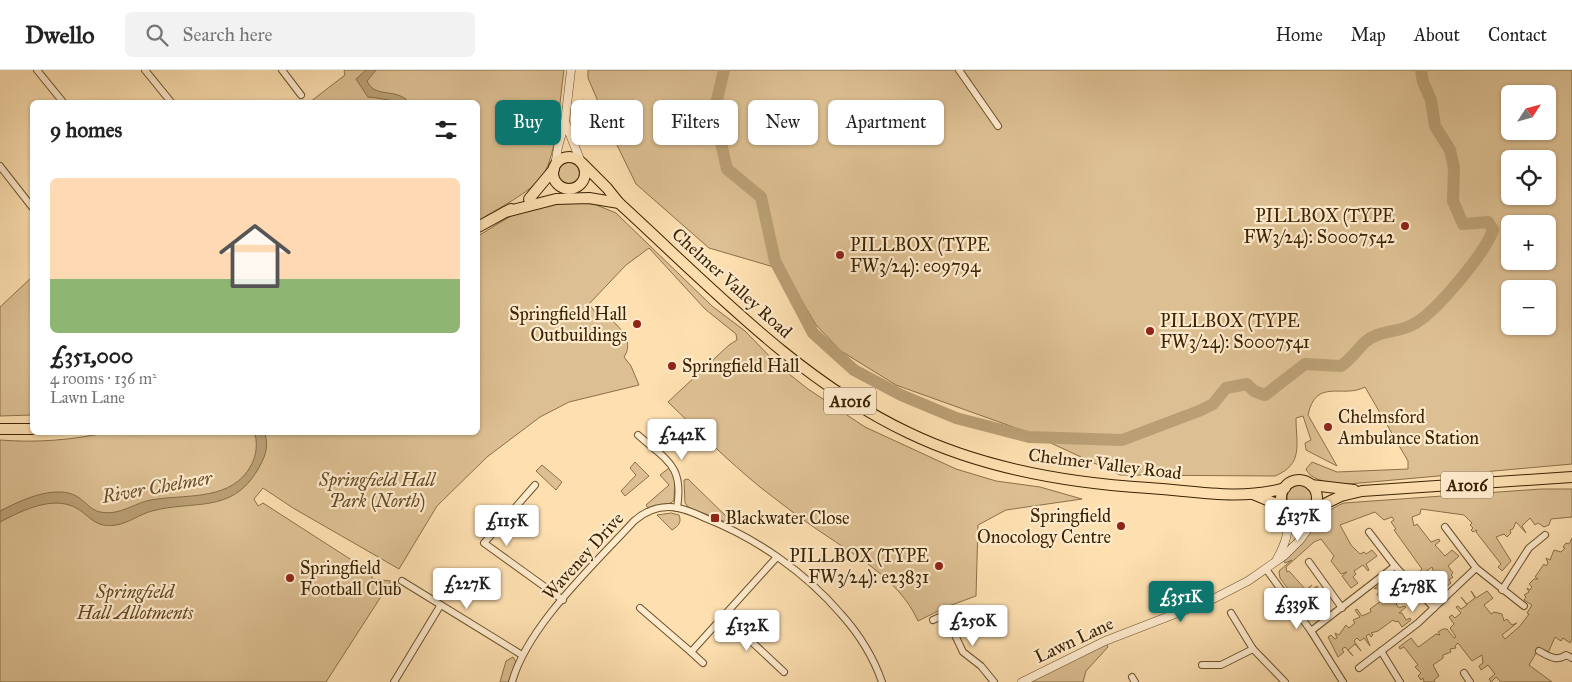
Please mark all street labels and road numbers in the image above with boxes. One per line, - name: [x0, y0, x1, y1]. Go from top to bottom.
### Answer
- street label: Chelmer Valley Road: [667, 223, 797, 343]
- road number: A1016: [824, 388, 876, 414]
- street label: Chelmer Valley Road: [1027, 444, 1183, 484]
- road number: A1016: [1441, 472, 1493, 498]
- street label: Waveney Drive: [538, 508, 628, 604]
- street label: Lawn Lane: [1031, 612, 1117, 668]

